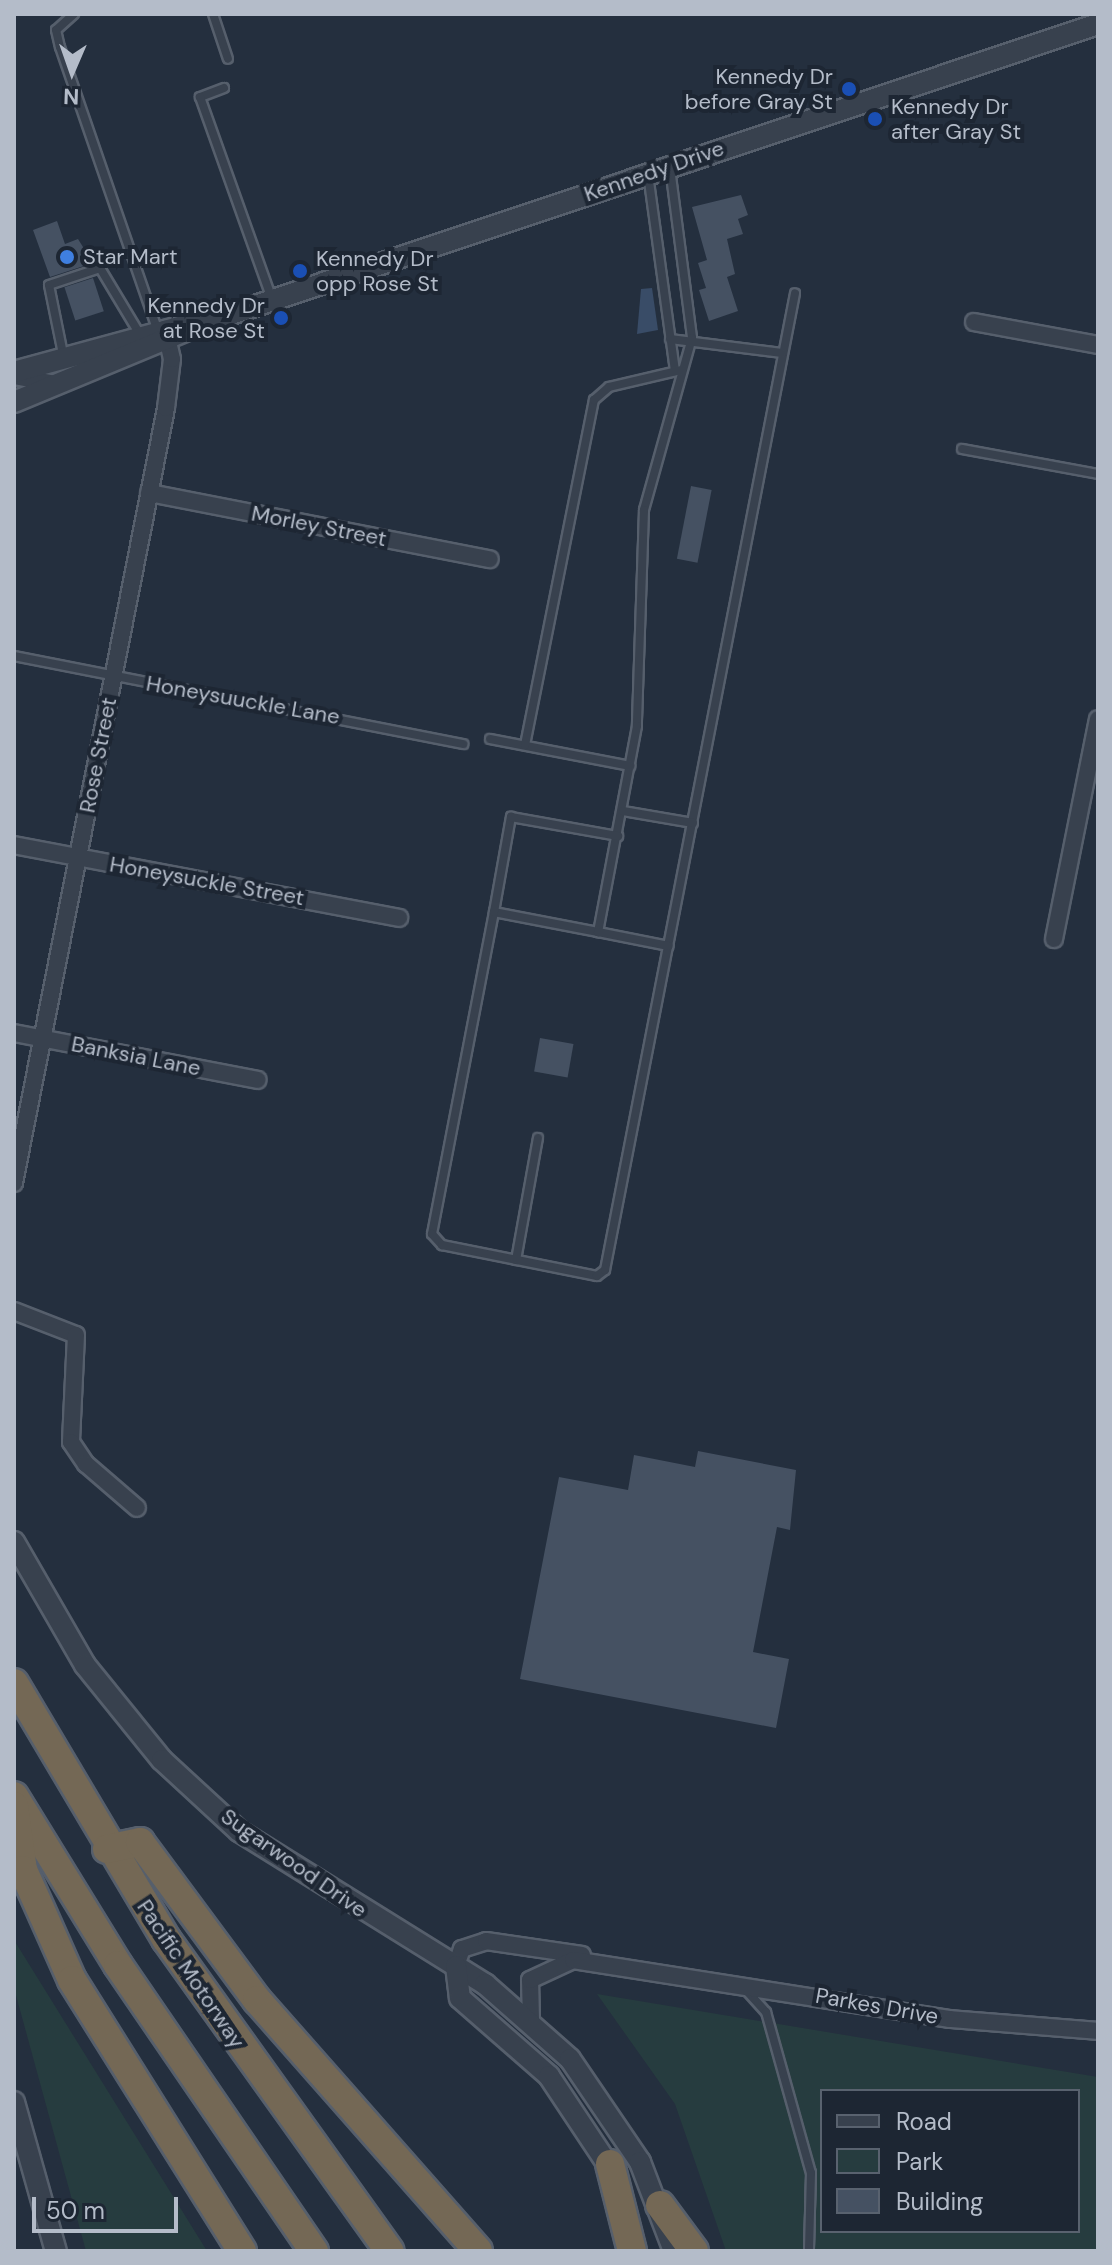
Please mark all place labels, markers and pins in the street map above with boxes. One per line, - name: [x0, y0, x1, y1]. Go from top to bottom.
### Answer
- place label: Kennedy Dr before Gray St: [685, 63, 833, 114]
- marker: Kennedy Dr before Gray St: [840, 80, 858, 98]
- place label: Kennedy Dr after Gray St: [891, 93, 1021, 144]
- marker: Kennedy Dr after Gray St: [866, 110, 884, 128]
- place label: Star Mart: [83, 244, 178, 270]
- place label: Kennedy Dr opp Rose St: [316, 245, 439, 296]
- marker: Star Mart: [58, 248, 76, 266]
- marker: Kennedy Dr opp Rose St: [291, 262, 309, 280]
- place label: Kennedy Dr at Rose St: [147, 292, 265, 344]
- marker: Kennedy Dr at Rose St: [272, 309, 290, 327]

